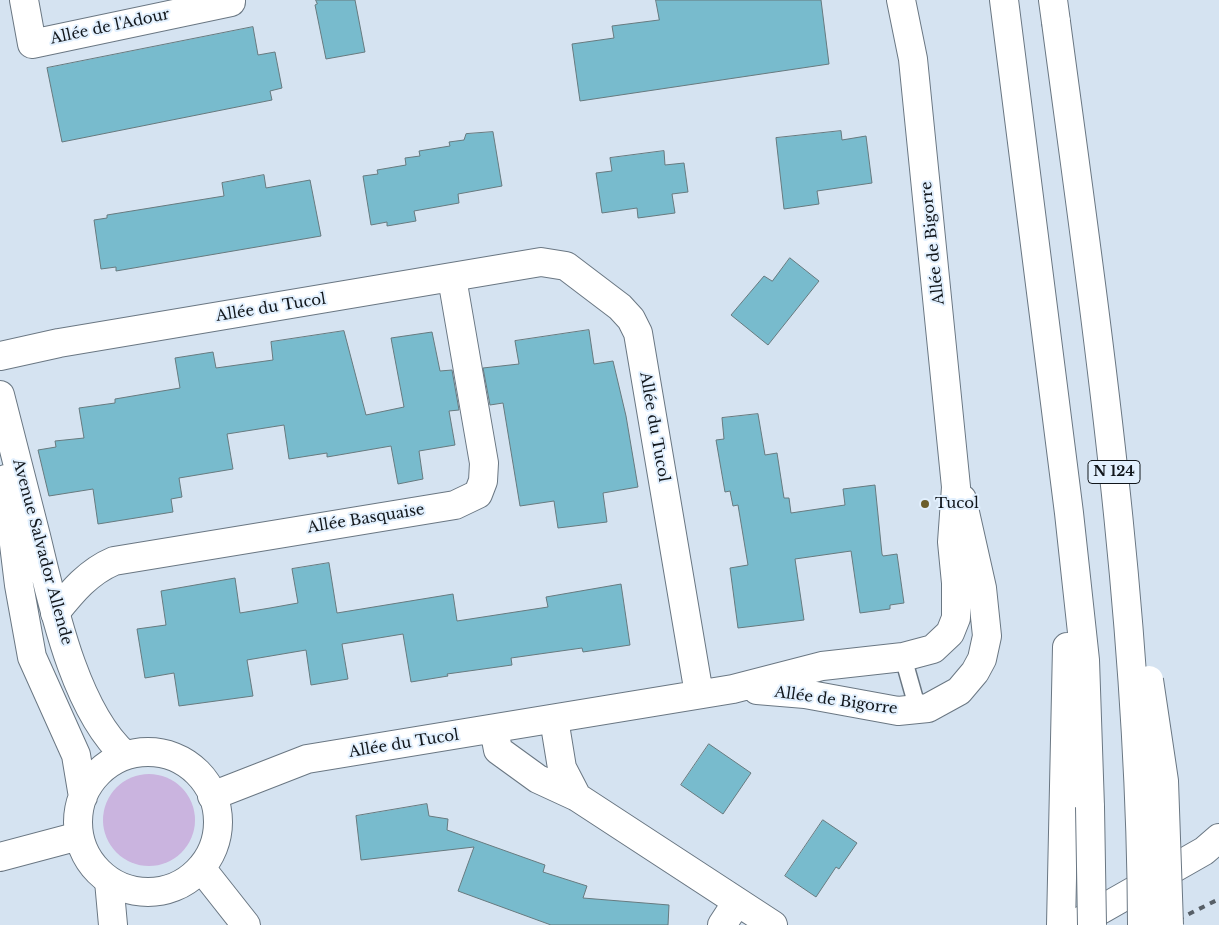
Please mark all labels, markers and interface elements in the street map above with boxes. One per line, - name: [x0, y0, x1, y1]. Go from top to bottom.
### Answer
- street label: Allée de l'Adour: [49, 6, 171, 48]
- street label: Allée de Bigorre: [918, 180, 948, 306]
- street label: Allée du Tucol: [215, 290, 327, 326]
- street label: Allée du Tucol: [635, 371, 673, 483]
- street label: Avenue Salvador Allende: [8, 457, 76, 647]
- road number: N 124: [1088, 461, 1140, 484]
- place label: Tucol: [935, 495, 979, 513]
- marker: Tucol: [919, 498, 931, 510]
- street label: Allée Basquaise: [306, 501, 426, 537]
- street label: Allée de Bigorre: [773, 683, 899, 719]
- street label: Allée du Tucol: [348, 726, 460, 762]

